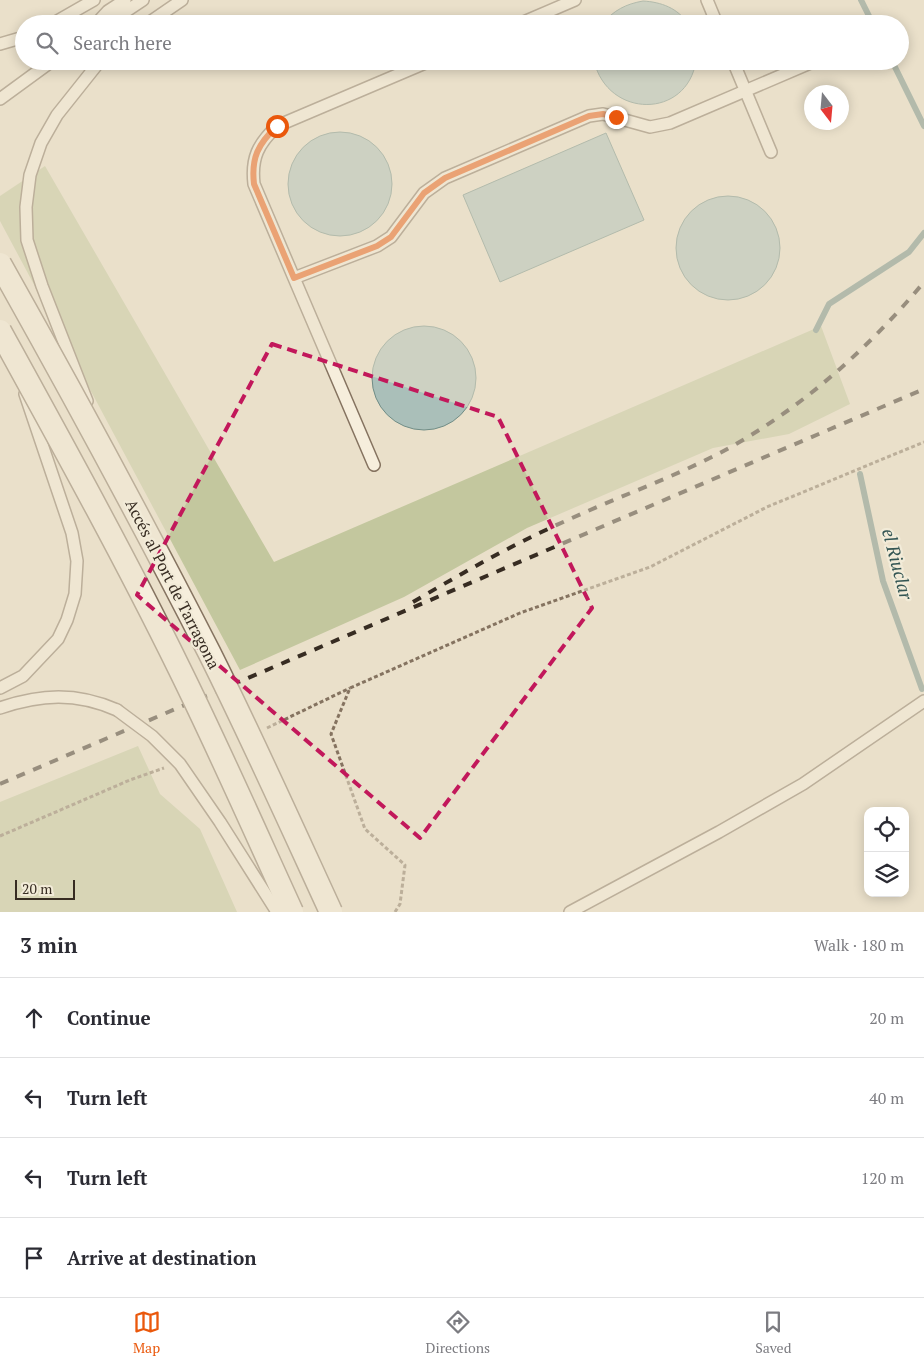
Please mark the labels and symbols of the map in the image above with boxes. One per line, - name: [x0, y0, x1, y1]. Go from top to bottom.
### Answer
- north arrow: [804, 85, 849, 130]
- route end: [605, 106, 628, 129]
- route start: [266, 115, 289, 138]
- street label: Accés al Port de Tarragona: [121, 495, 225, 673]
- water label: el Riuclar: [877, 525, 919, 603]
- scale bar: [15, 877, 75, 900]

